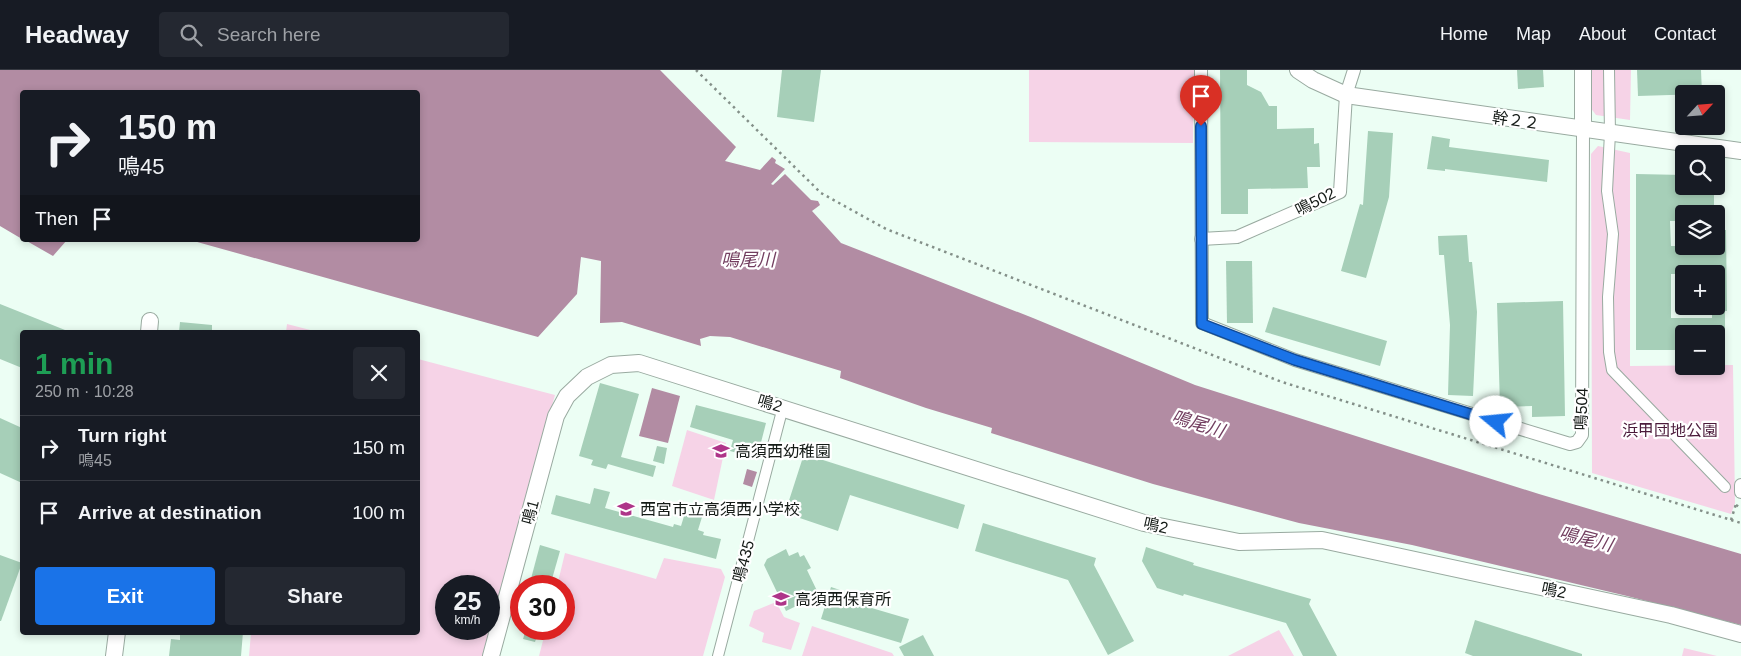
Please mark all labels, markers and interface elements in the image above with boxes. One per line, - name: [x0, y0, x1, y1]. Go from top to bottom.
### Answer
- search box: [159, 12, 509, 57]
- text: Headway: [25, 21, 129, 48]
- icon: search: [177, 21, 205, 49]
- text: Search here: [217, 24, 321, 45]
- text: Home: [1440, 24, 1488, 44]
- text: Map: [1516, 24, 1551, 44]
- text: About: [1579, 24, 1626, 44]
- text: Contact: [1654, 24, 1716, 44]
- pin: [1180, 75, 1222, 126]
- icon: arrive: [1187, 82, 1215, 110]
- north arrow: [1675, 85, 1725, 135]
- map controls: [1675, 85, 1725, 375]
- text: 150 m: [118, 107, 217, 146]
- street label: 幹２２: [1491, 109, 1541, 132]
- icon: right: [35, 110, 100, 175]
- button: search: [1675, 145, 1725, 195]
- text: 鳴45: [118, 154, 164, 179]
- street label: 鳴502: [1292, 184, 1338, 219]
- icon: arrive: [88, 205, 116, 233]
- button: layers: [1675, 205, 1725, 255]
- text: Then: [35, 208, 78, 229]
- water label: 鳴尾川: [721, 250, 777, 270]
- button: +: [1675, 265, 1725, 315]
- button: −: [1675, 325, 1725, 375]
- text: 1 min: [35, 347, 113, 380]
- button: close: [353, 347, 405, 399]
- text: 250 m · 10:28: [35, 383, 134, 400]
- street label: 鳴504: [1572, 387, 1591, 431]
- street label: 鳴2: [755, 392, 784, 415]
- position arrow: [1469, 395, 1521, 447]
- water label: 鳴尾川: [1169, 407, 1229, 442]
- park label: 浜甲団地公園: [1622, 422, 1718, 439]
- text: Turn right: [78, 425, 166, 446]
- icon: right: [35, 434, 63, 462]
- text: 150 m: [352, 437, 405, 458]
- school or university icon: 高須西幼稚園: [711, 441, 731, 461]
- place label: 高須西幼稚園: [735, 443, 831, 460]
- text: 鳴45: [78, 452, 112, 469]
- street label: 鳴1: [519, 498, 542, 526]
- icon: arrive: [35, 499, 63, 527]
- school or university icon: 西宮市立高須西小学校: [616, 499, 636, 519]
- place label: 西宮市立高須西小学校: [640, 501, 800, 518]
- text: Arrive at destination: [78, 502, 262, 523]
- text: 100 m: [352, 502, 405, 523]
- street label: 鳴2: [1142, 514, 1170, 537]
- water label: 鳴尾川: [1557, 523, 1617, 556]
- street label: 鳴435: [730, 538, 757, 584]
- button: Exit: [35, 567, 215, 625]
- button: Share: [225, 567, 405, 625]
- speed limit sign: 30: [510, 575, 575, 640]
- street label: 鳴2: [1540, 580, 1568, 601]
- text: 25: [454, 587, 481, 615]
- school or university icon: 高須西保育所: [771, 589, 791, 609]
- place label: 高須西保育所: [795, 591, 891, 608]
- text: km/h: [454, 613, 481, 627]

